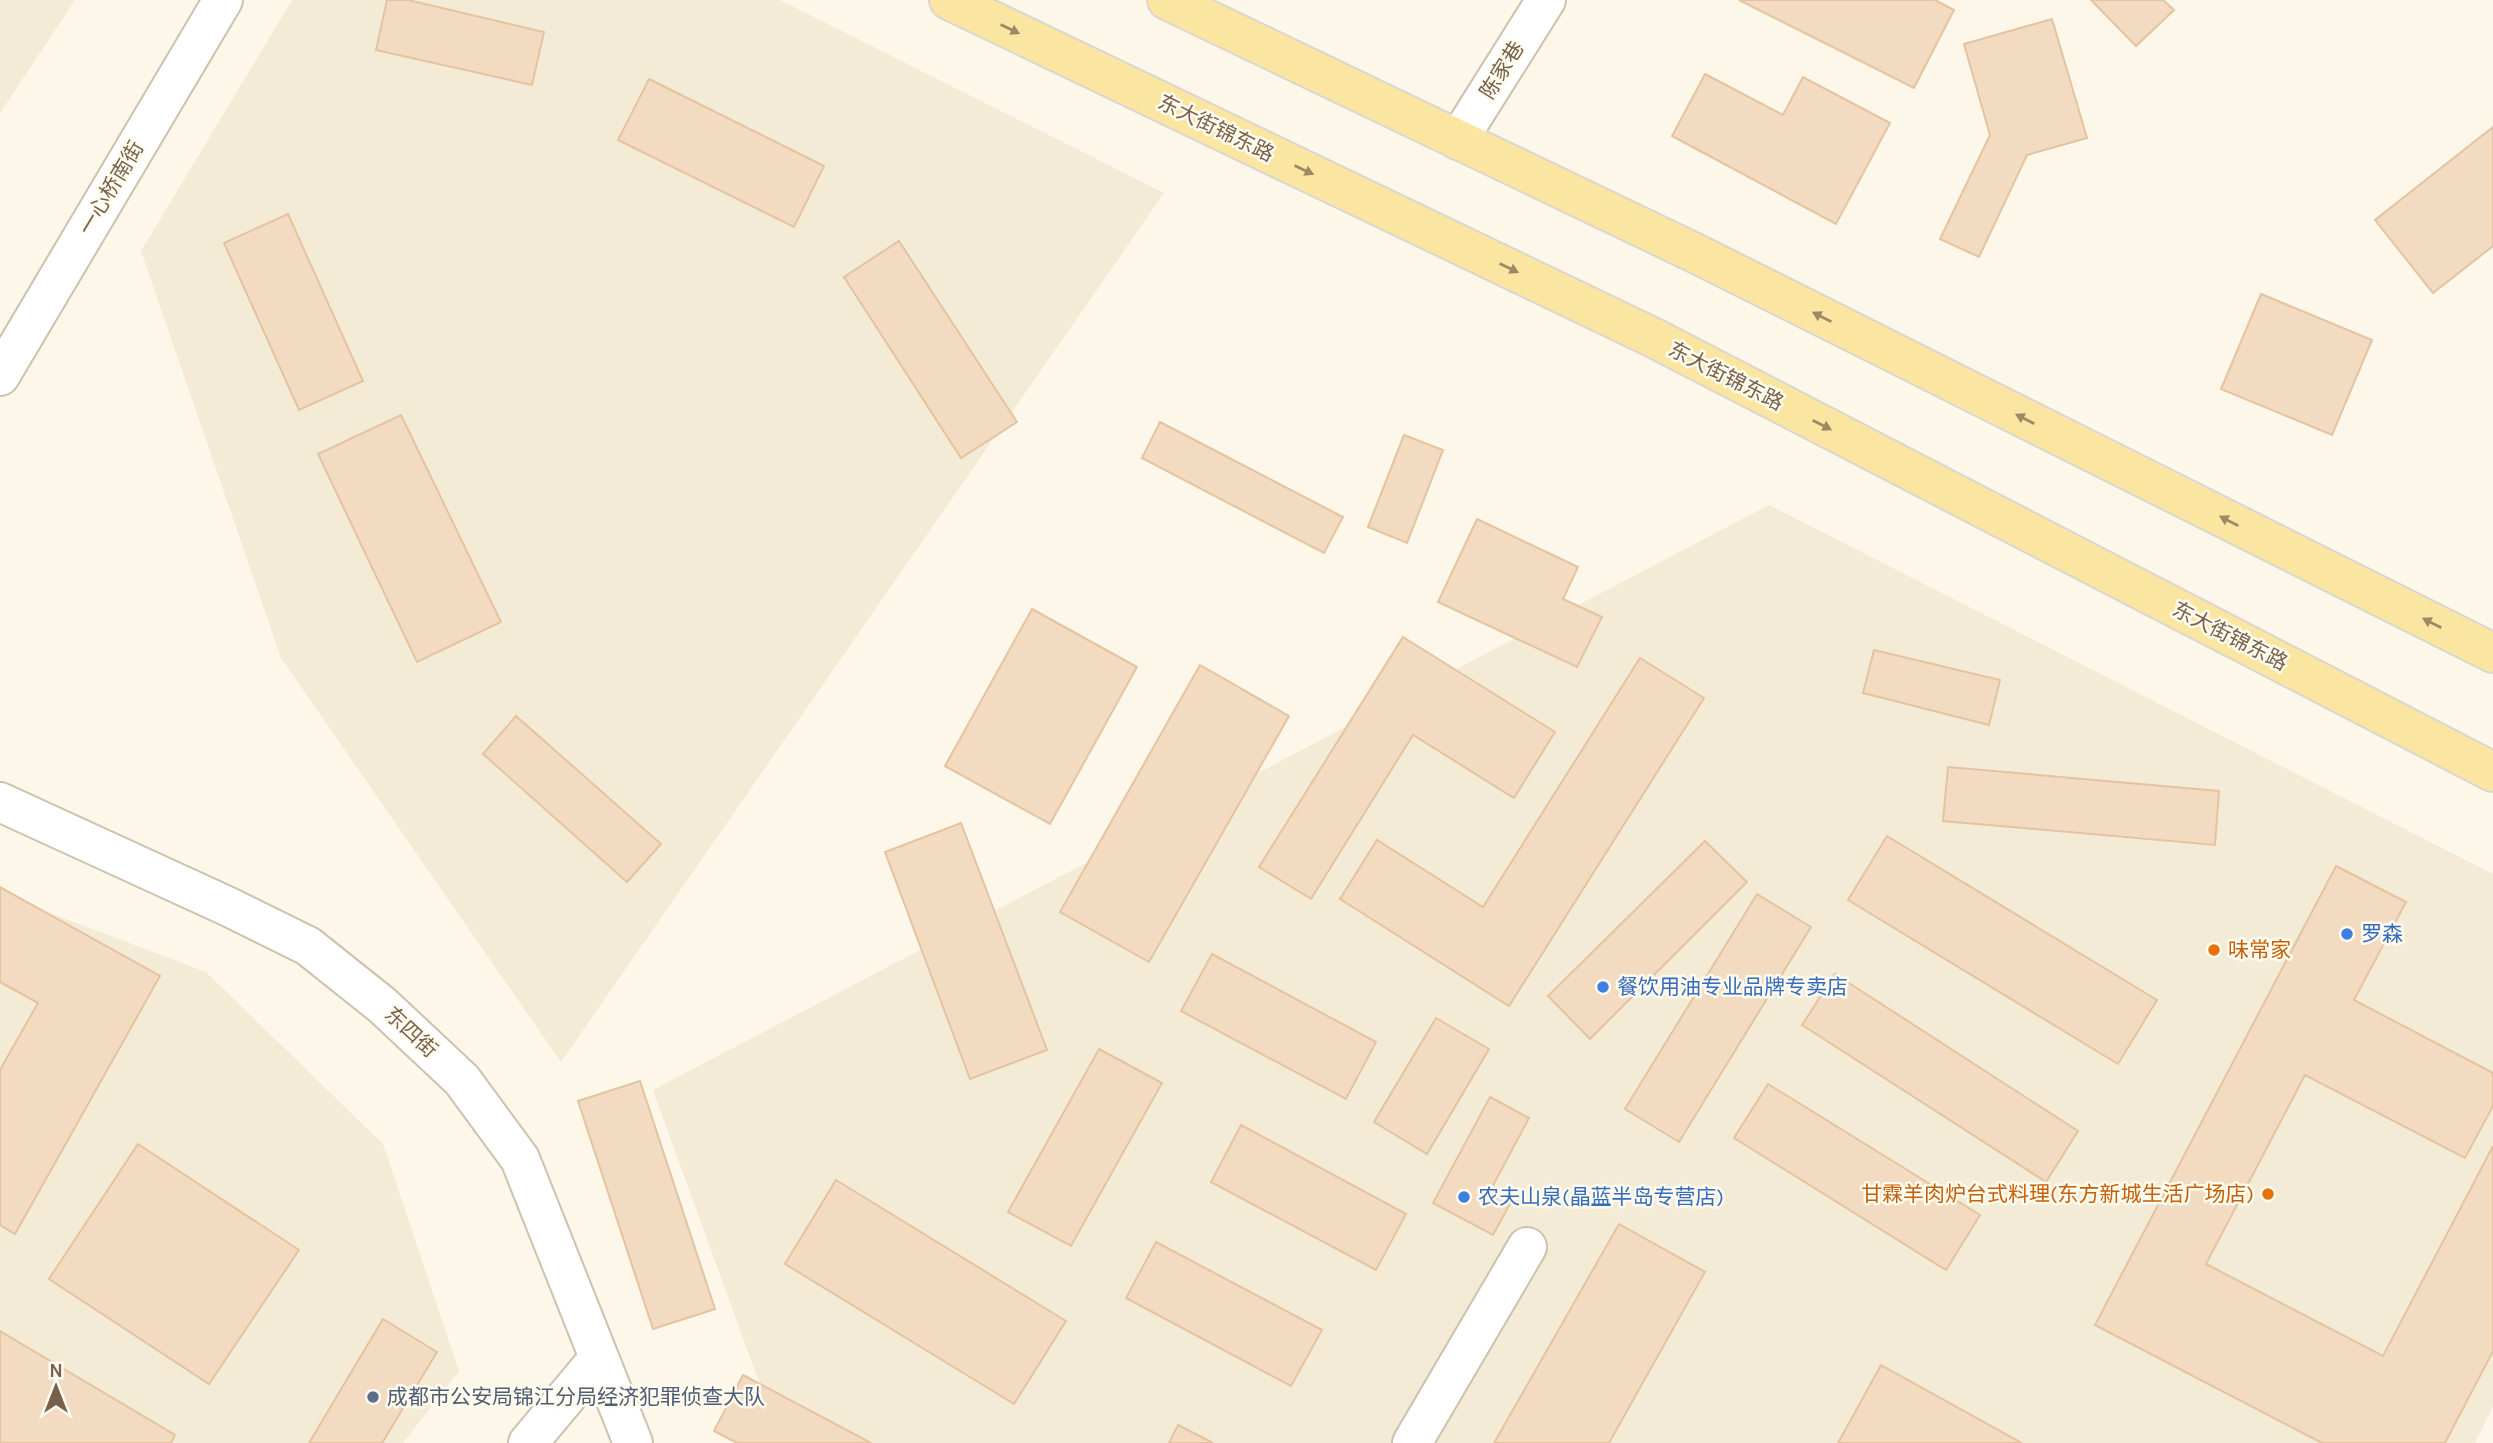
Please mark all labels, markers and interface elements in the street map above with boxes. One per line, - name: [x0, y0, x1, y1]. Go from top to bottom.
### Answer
- one-way arrow: [1000, 24, 1020, 35]
- street label: 陈家巷: [1475, 37, 1529, 103]
- street label: 东大街锦东路: [1154, 90, 1278, 166]
- street label: 一心桥南街: [74, 137, 148, 239]
- one-way arrow: [1294, 164, 1314, 176]
- one-way arrow: [1499, 263, 1519, 274]
- one-way arrow: [1812, 312, 1832, 323]
- street label: 东大街锦东路: [1664, 337, 1788, 415]
- one-way arrow: [2015, 414, 2035, 425]
- one-way arrow: [1812, 419, 1832, 431]
- one-way arrow: [2219, 515, 2239, 527]
- street label: 东大街锦东路: [2168, 597, 2292, 675]
- one-way arrow: [2422, 617, 2442, 628]
- place label: 罗森: [2361, 922, 2403, 946]
- marker: 罗森: [2339, 926, 2355, 942]
- place label: 味常家: [2228, 938, 2291, 962]
- marker: 味常家: [2206, 942, 2222, 958]
- place label: 餐饮用油专业品牌专卖店: [1617, 975, 1848, 999]
- marker: 餐饮用油专业品牌专卖店: [1595, 979, 1611, 995]
- street label: 东四街: [380, 1002, 442, 1062]
- place label: 甘霖羊肉炉台式料理(东方新城生活广场店): [1861, 1182, 2254, 1206]
- place label: 农夫山泉(晶蓝半岛专营店): [1478, 1185, 1724, 1209]
- marker: 甘霖羊肉炉台式料理(东方新城生活广场店): [2260, 1186, 2276, 1202]
- marker: 农夫山泉(晶蓝半岛专营店): [1456, 1189, 1472, 1205]
- north arrow: [21, 1352, 91, 1422]
- text: N: [49, 1360, 63, 1382]
- place label: 成都市公安局锦江分局经济犯罪侦查大队: [387, 1385, 765, 1409]
- marker: 成都市公安局锦江分局经济犯罪侦查大队: [365, 1389, 381, 1405]

